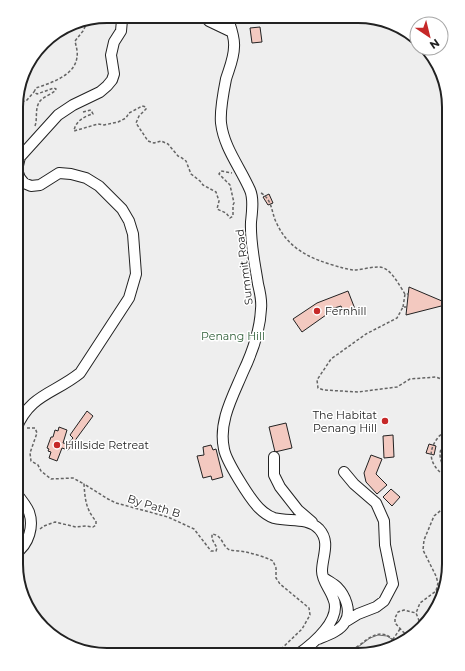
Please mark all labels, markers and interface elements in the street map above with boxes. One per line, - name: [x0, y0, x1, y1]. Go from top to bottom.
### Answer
- north arrow: [409, 16, 449, 56]
- text: N: [427, 36, 442, 52]
- street label: Summit Road: [232, 228, 256, 306]
- place label: Fernhill: [325, 304, 367, 318]
- marker: Fernhill: [312, 306, 322, 316]
- park label: Penang Hill: [201, 329, 265, 343]
- place label: The Habitat Penang Hill: [313, 408, 378, 435]
- marker: The Habitat Penang Hill: [380, 416, 390, 426]
- place label: Hillside Retreat: [65, 438, 149, 452]
- marker: Hillside Retreat: [52, 440, 62, 450]
- street label: By Path B: [126, 491, 182, 521]

